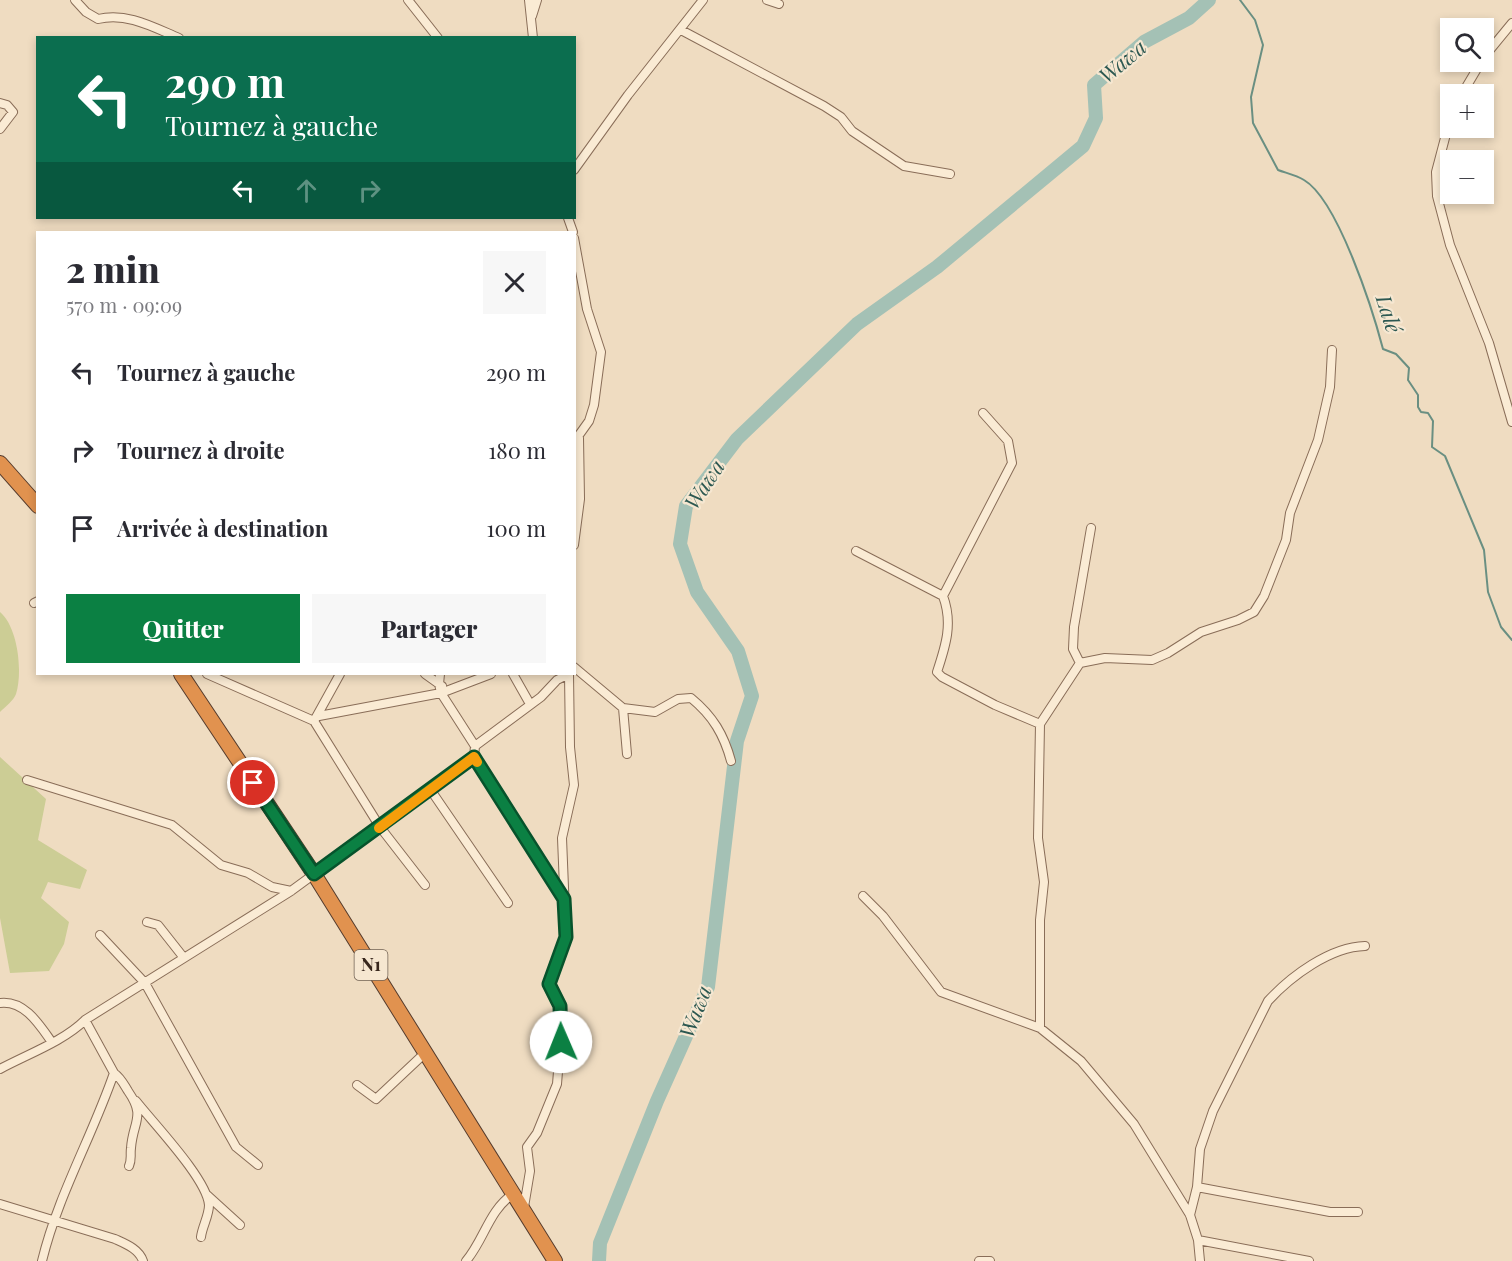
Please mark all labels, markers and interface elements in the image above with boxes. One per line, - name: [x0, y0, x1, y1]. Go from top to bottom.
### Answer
- map controls: [1440, 18, 1494, 204]
- button: search: [1440, 18, 1494, 72]
- water label: Wawa: [1092, 32, 1151, 89]
- text: 290 m: [165, 53, 285, 109]
- icon: left: [66, 60, 144, 138]
- button: +: [1440, 84, 1494, 138]
- text: Tournez à gauche: [165, 107, 378, 143]
- button: −: [1440, 150, 1494, 204]
- icon: left: [227, 174, 260, 207]
- icon: ahead: [290, 174, 323, 207]
- icon: right: [353, 174, 386, 207]
- text: 2 min: [66, 244, 160, 292]
- button: close: [483, 251, 546, 314]
- water label: Lalé: [1370, 290, 1410, 338]
- text: 570 m · 09:09: [66, 291, 182, 318]
- icon: left: [66, 356, 99, 389]
- text: Tournez à gauche: [117, 357, 295, 387]
- text: 290 m: [486, 357, 546, 387]
- icon: right: [66, 434, 99, 467]
- text: Tournez à droite: [117, 435, 285, 465]
- text: 180 m: [488, 435, 546, 465]
- water label: Wawa: [677, 454, 730, 514]
- icon: arrive: [66, 512, 99, 545]
- text: Arrivée à destination: [117, 513, 328, 543]
- text: 100 m: [486, 513, 546, 543]
- button: Quitter: [66, 594, 300, 663]
- button: Partager: [312, 594, 546, 663]
- pin: [227, 757, 278, 808]
- icon: arrive: [236, 766, 269, 799]
- road number: N1: [354, 950, 388, 980]
- water label: Wawa: [671, 981, 717, 1042]
- position arrow: [529, 1010, 593, 1074]

